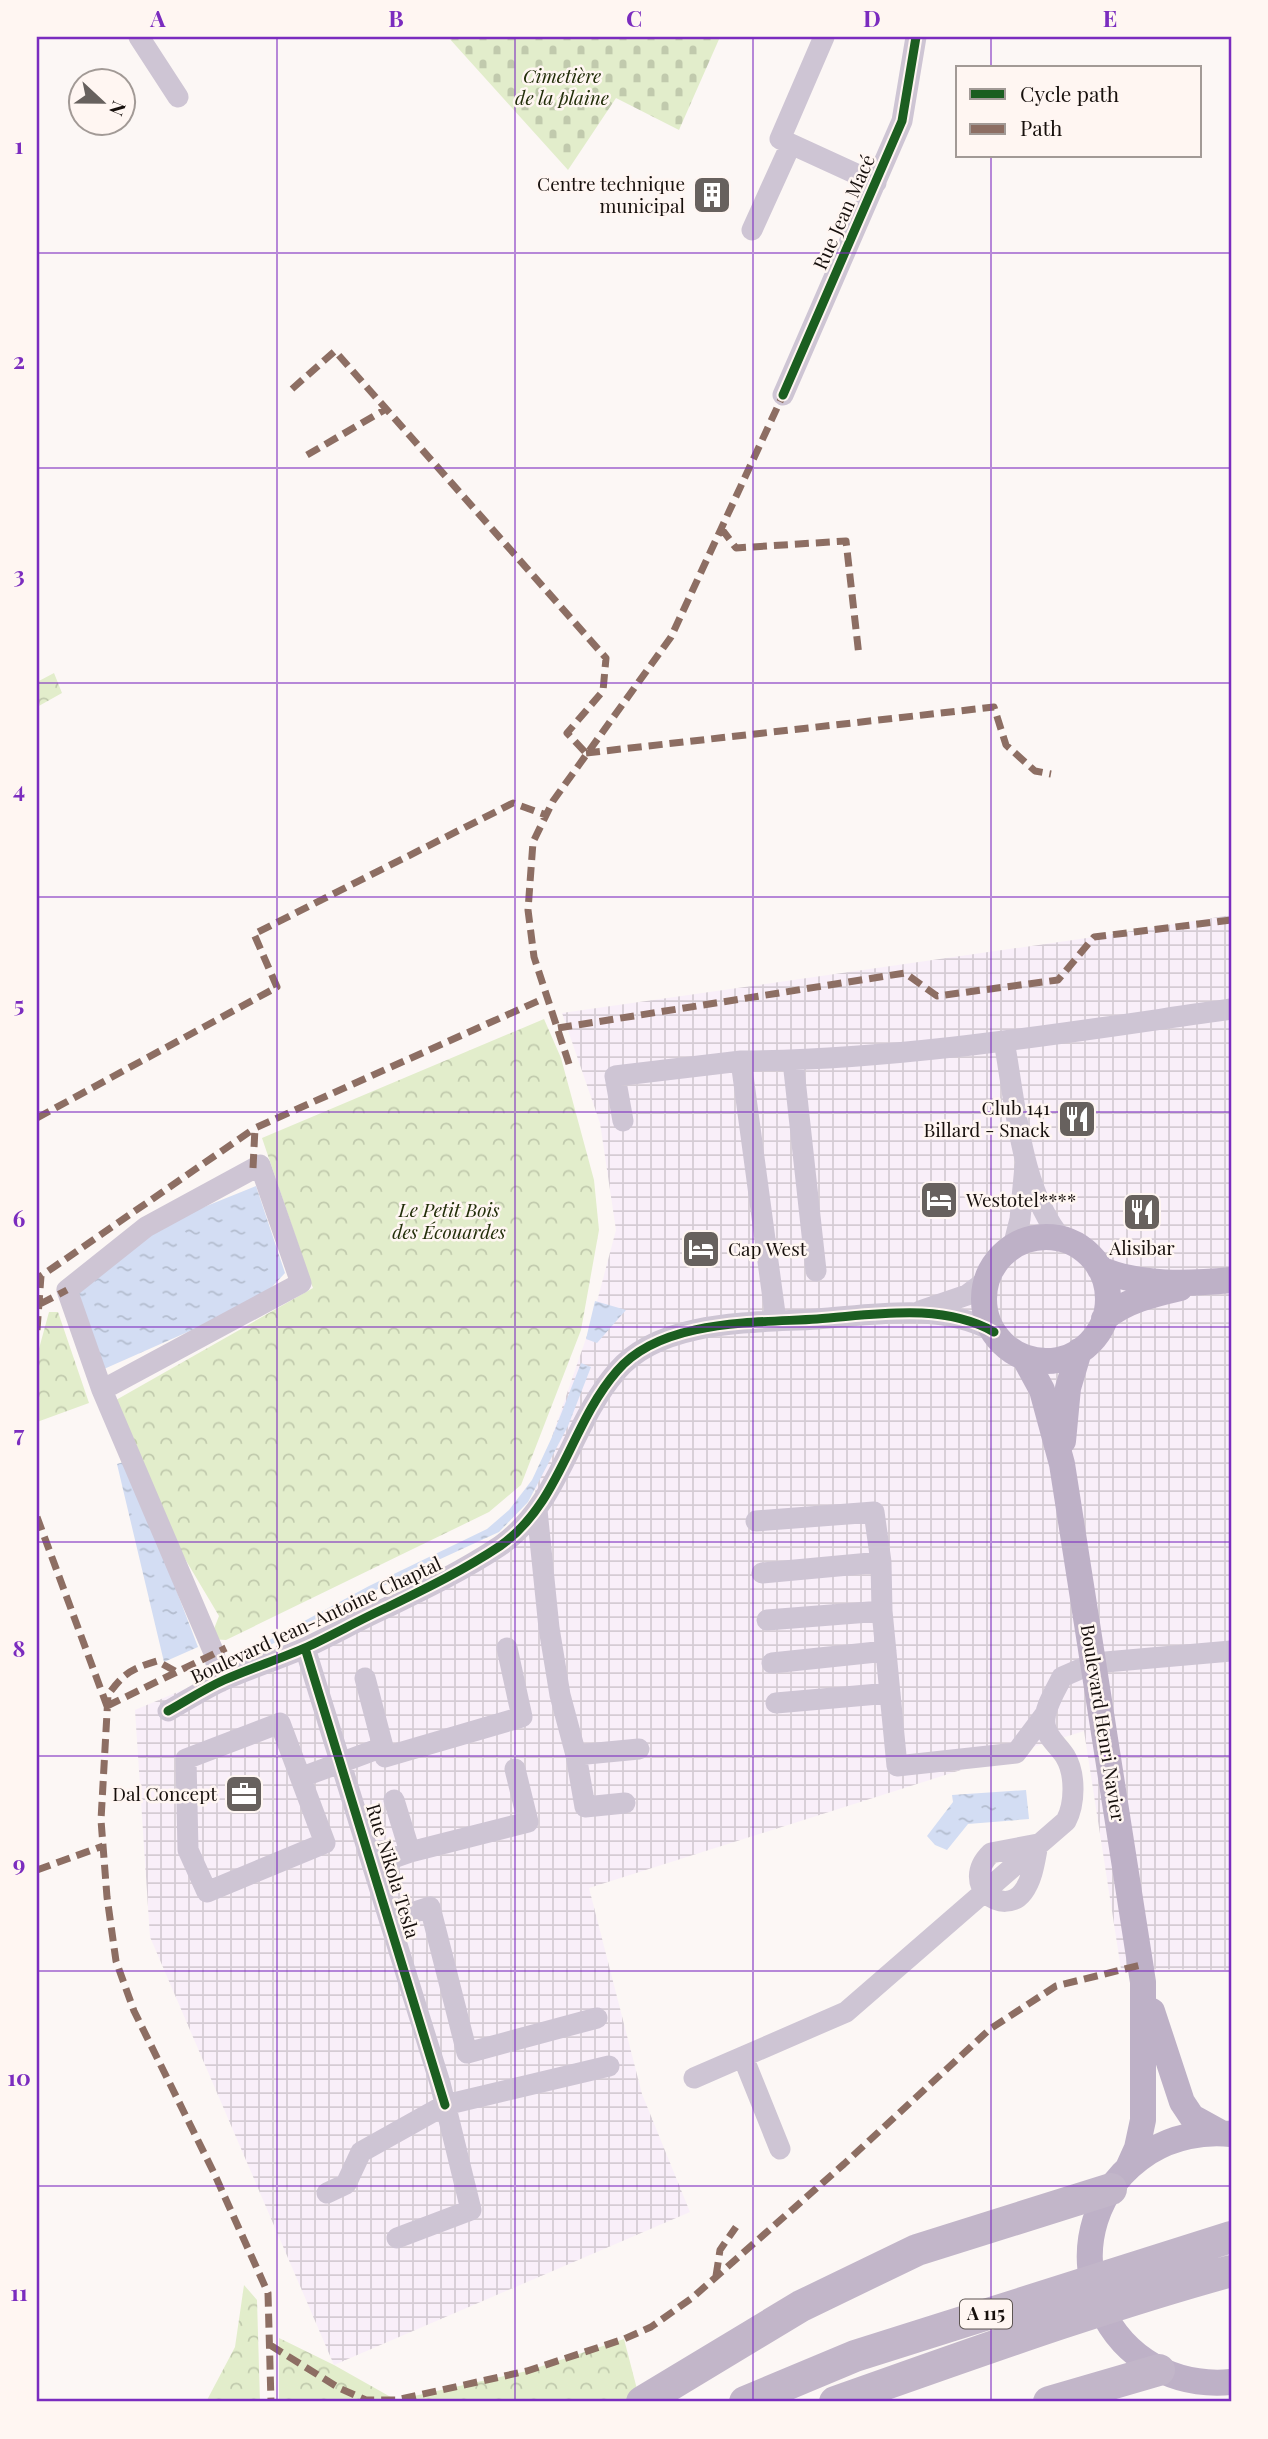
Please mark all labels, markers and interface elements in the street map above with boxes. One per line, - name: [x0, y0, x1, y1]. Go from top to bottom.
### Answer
- text: A: [149, 2, 166, 33]
- text: B: [388, 2, 404, 33]
- text: C: [626, 2, 642, 33]
- text: D: [863, 2, 881, 33]
- text: E: [1103, 2, 1117, 33]
- park label: Cimetière de la plaine: [515, 62, 609, 110]
- north arrow: [66, 66, 136, 136]
- legend: [956, 66, 1202, 158]
- text: Cycle path: [1020, 79, 1120, 107]
- text: N: [104, 98, 133, 120]
- text: Path: [1020, 113, 1063, 141]
- text: 1: [15, 129, 24, 160]
- street label: Rue Jean Macé: [806, 150, 880, 273]
- place label: Centre technique municipal: [537, 170, 686, 218]
- building icon: Centre technique municipal: [691, 174, 733, 216]
- text: 2: [13, 344, 25, 375]
- text: 3: [13, 558, 25, 589]
- text: 4: [13, 773, 25, 804]
- text: 5: [14, 988, 24, 1019]
- place label: Club 141 Billard - Snack: [924, 1094, 1051, 1142]
- restaurant icon: Club 141 Billard - Snack: [1056, 1098, 1098, 1140]
- hotel icon: Westotel****: [918, 1179, 960, 1221]
- place label: Westotel****: [965, 1186, 1076, 1212]
- restaurant icon: Alisibar: [1121, 1191, 1163, 1233]
- park label: Le Petit Bois des Écouardes: [392, 1196, 506, 1244]
- text: 6: [13, 1202, 26, 1233]
- hotel icon: Cap West: [680, 1228, 722, 1270]
- place label: Alisibar: [1108, 1234, 1175, 1260]
- place label: Cap West: [728, 1235, 807, 1261]
- text: 7: [14, 1417, 25, 1448]
- street label: Boulevard Jean-Antoine Chaptal: [186, 1549, 446, 1689]
- street label: Boulevard Henri Navier: [1076, 1622, 1133, 1824]
- text: 8: [13, 1632, 25, 1663]
- office icon: Dal Concept: [223, 1773, 265, 1815]
- place label: Dal Concept: [112, 1780, 217, 1806]
- street label: Rue Nikola Tesla: [361, 1800, 427, 1942]
- text: 9: [13, 1847, 25, 1878]
- text: 10: [7, 2061, 31, 2092]
- text: 11: [10, 2276, 28, 2307]
- road number: A 115: [960, 2300, 1012, 2328]

